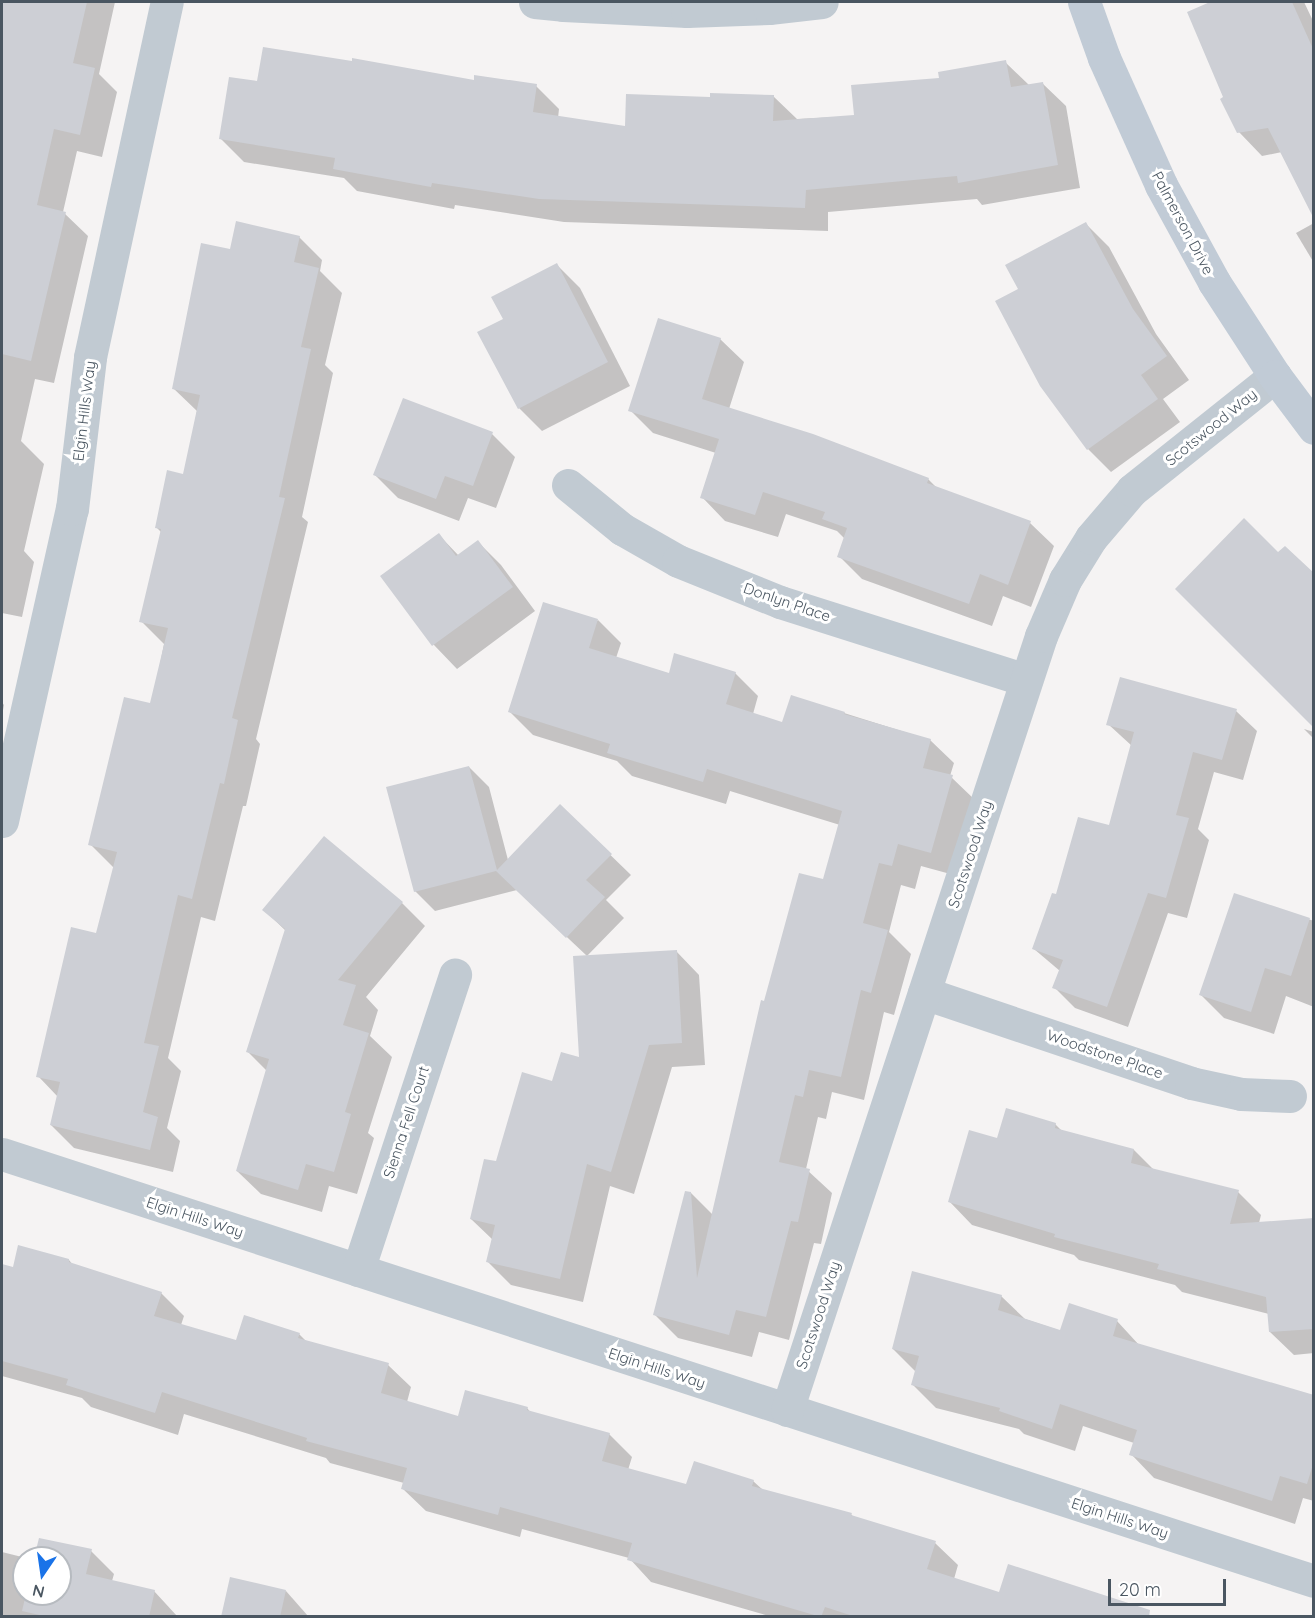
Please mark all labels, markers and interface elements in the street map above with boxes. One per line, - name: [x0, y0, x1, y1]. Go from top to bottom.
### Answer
- street label: Palmerson Drive: [1148, 168, 1218, 278]
- street label: Elgin Hills Way: [69, 360, 99, 462]
- street label: Scotswood Way: [1162, 385, 1260, 469]
- street label: Donlyn Place: [741, 579, 833, 625]
- street label: Scotswood Way: [944, 798, 996, 910]
- street label: Woodstone Place: [1045, 1026, 1165, 1082]
- street label: Sienna Fell Court: [379, 1064, 433, 1180]
- street label: Elgin Hills Way: [144, 1193, 246, 1241]
- street label: Scotswood Way: [792, 1259, 844, 1371]
- street label: Elgin Hills Way: [606, 1344, 708, 1392]
- street label: Elgin Hills Way: [1069, 1494, 1171, 1542]
- north arrow: [12, 1546, 72, 1606]
- scale bar: [1111, 1567, 1230, 1605]
- text: 20 m: [1119, 1578, 1161, 1601]
- text: N: [30, 1581, 46, 1603]

